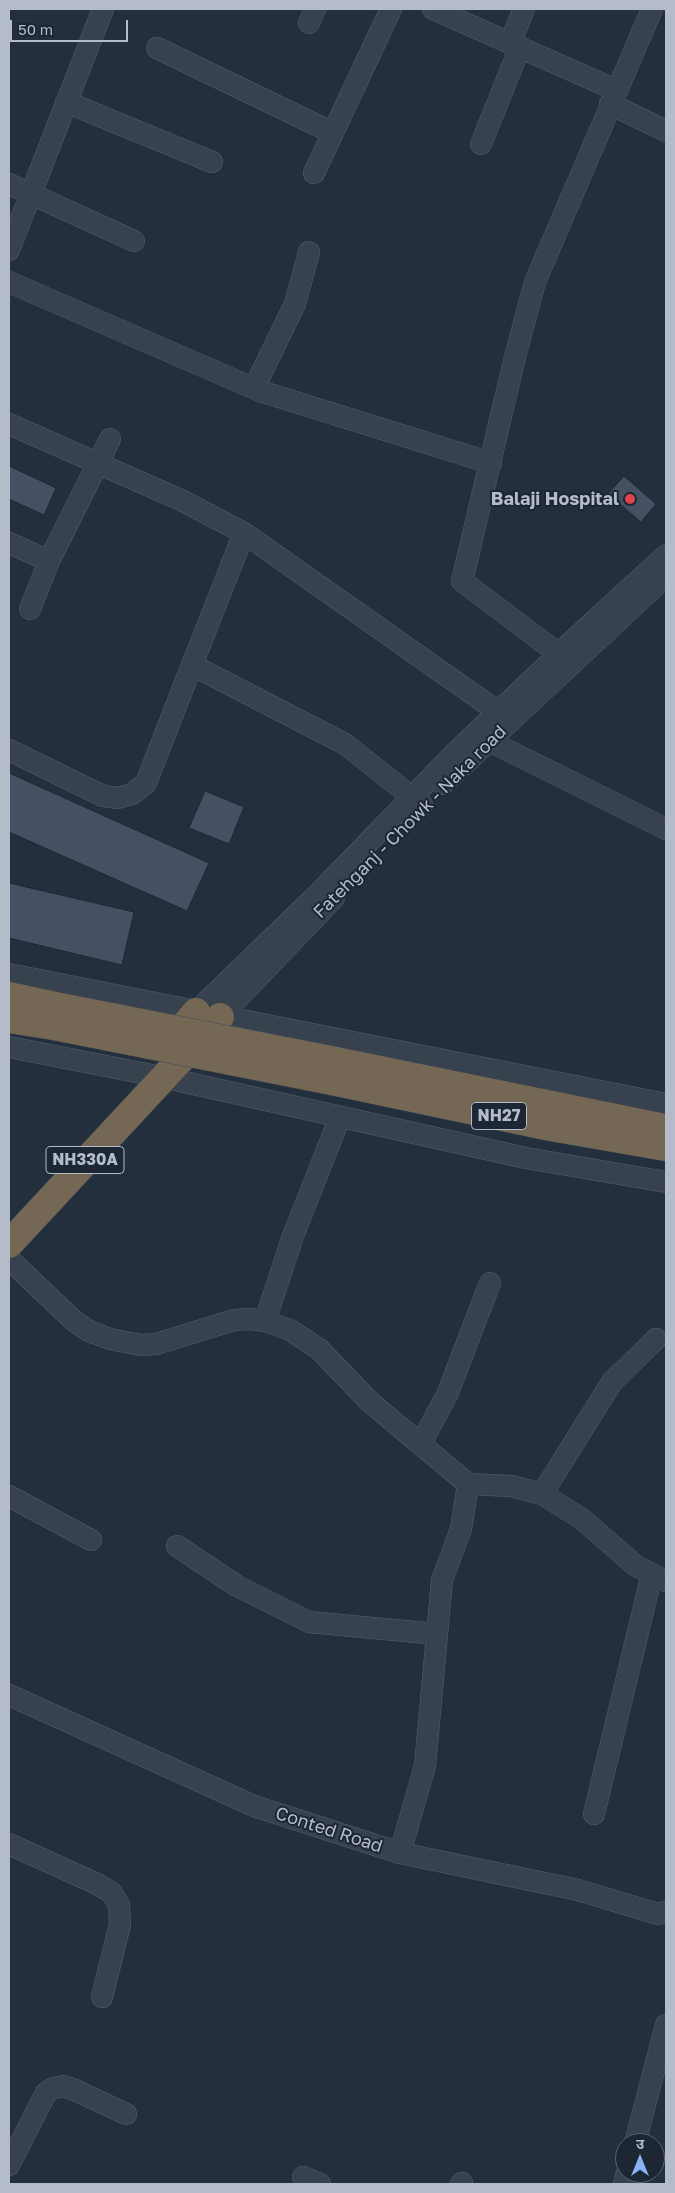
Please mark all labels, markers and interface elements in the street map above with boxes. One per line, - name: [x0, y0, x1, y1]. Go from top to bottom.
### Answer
- scale bar: [12, 10, 130, 42]
- text: 50 m: [18, 20, 53, 38]
- place label: Balaji Hospital: [491, 488, 619, 510]
- marker: Balaji Hospital: [623, 492, 637, 506]
- street label: Fatehganj - Chowk - Naka road: [309, 721, 511, 923]
- road number: NH27: [472, 1102, 526, 1130]
- road number: NH330A: [46, 1146, 124, 1174]
- street label: Conted Road: [273, 1803, 385, 1857]
- north arrow: [615, 2133, 665, 2183]
- text: उ: [636, 2135, 644, 2152]

